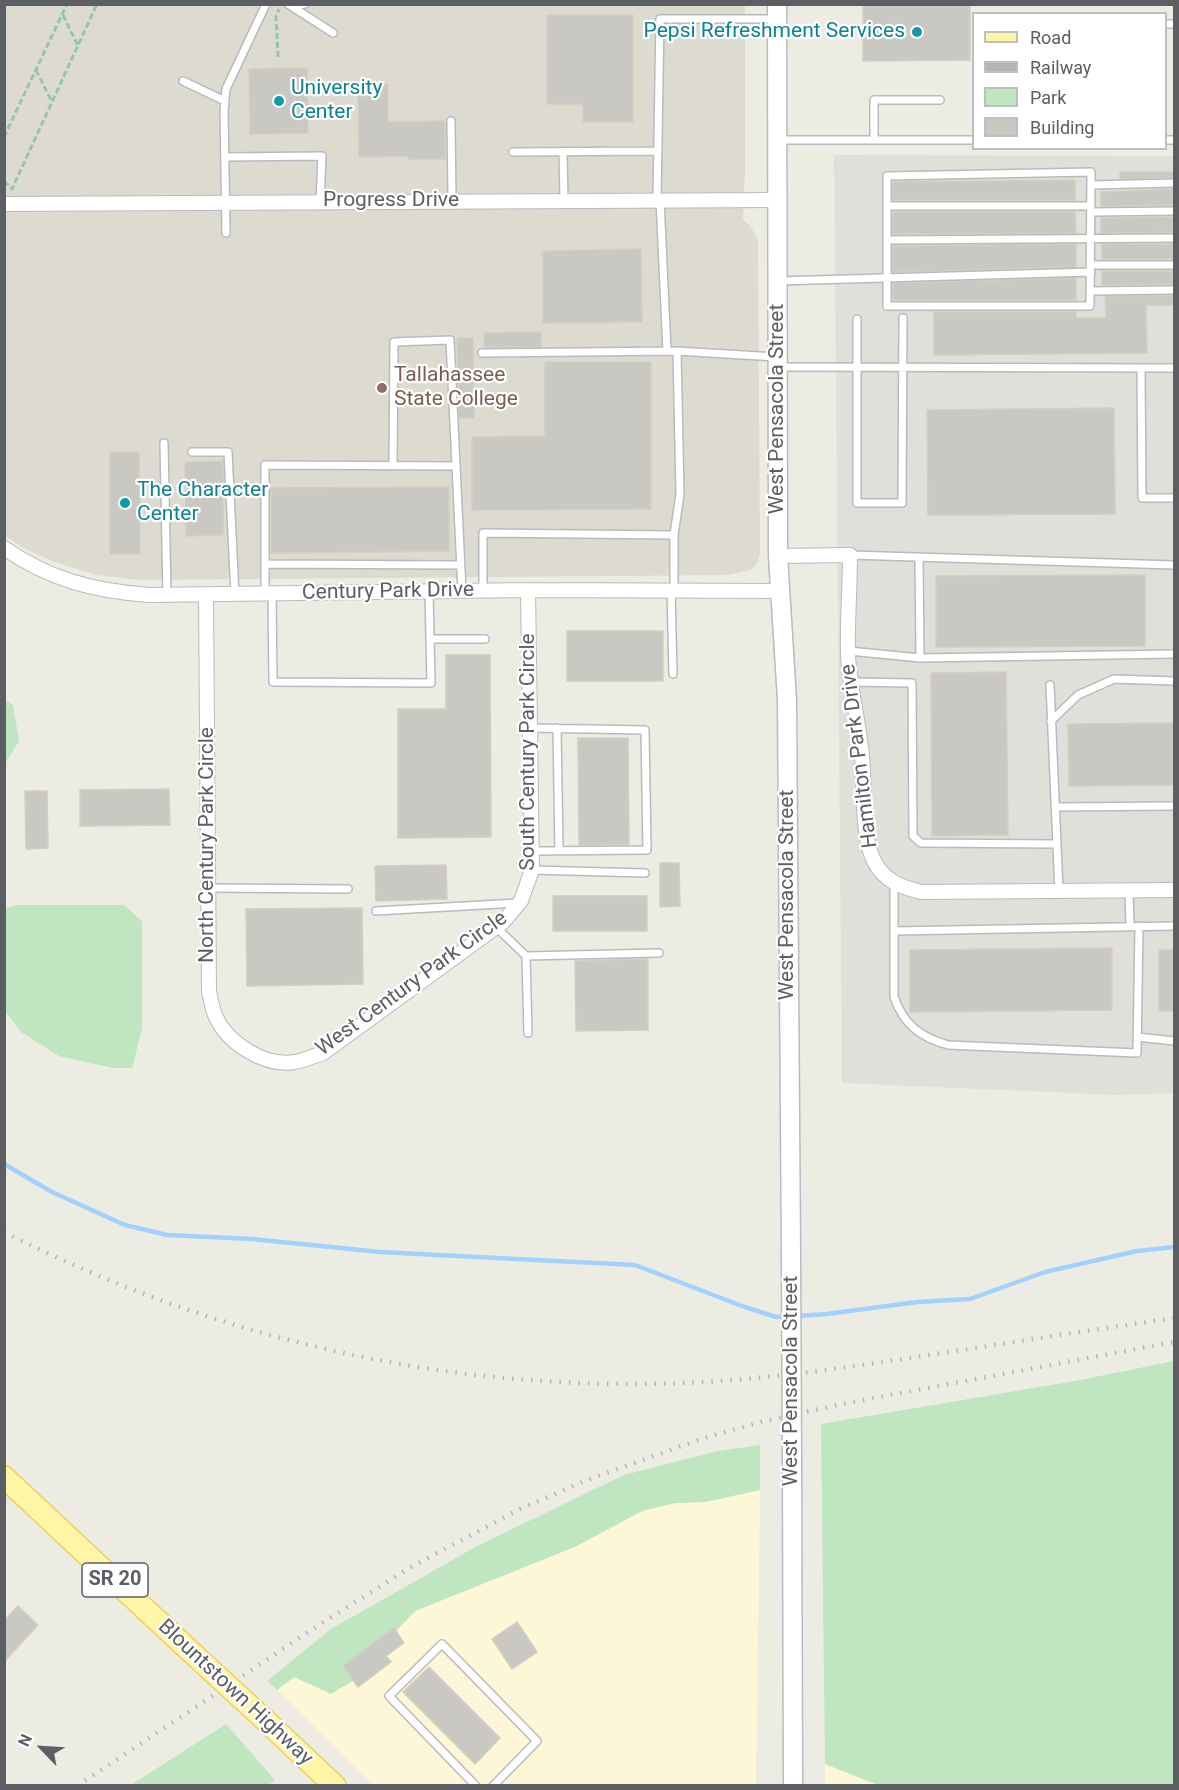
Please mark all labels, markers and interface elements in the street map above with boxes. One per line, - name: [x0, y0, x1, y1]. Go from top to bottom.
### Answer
- legend: [972, 12, 1167, 150]
- place label: Pepsi Refreshment Services: [644, 19, 905, 45]
- marker: Pepsi Refreshment Services: [910, 25, 924, 39]
- text: Road: [1030, 27, 1071, 48]
- text: Railway: [1030, 57, 1091, 78]
- place label: University Center: [291, 76, 382, 126]
- text: Park: [1030, 87, 1066, 108]
- marker: University Center: [272, 94, 286, 108]
- text: Building: [1030, 117, 1094, 138]
- street label: Progress Drive: [323, 188, 459, 214]
- street label: West Pensacola Street: [765, 304, 791, 514]
- place label: Tallahassee State College: [394, 363, 518, 413]
- marker: Tallahassee State College: [375, 381, 389, 395]
- place label: The Character Center: [137, 478, 268, 528]
- marker: The Character Center: [118, 496, 132, 510]
- street label: Century Park Drive: [302, 578, 474, 606]
- street label: South Century Park Circle: [516, 633, 542, 871]
- street label: Hamilton Park Drive: [836, 663, 884, 849]
- street label: North Century Park Circle: [195, 727, 221, 963]
- street label: West Pensacola Street: [775, 790, 801, 1000]
- street label: West Century Park Circle: [312, 906, 512, 1062]
- street label: West Pensacola Street: [779, 1276, 805, 1486]
- road number: SR 20: [82, 1563, 148, 1597]
- street label: Blountstown Highway: [152, 1615, 318, 1771]
- north arrow: [12, 1718, 72, 1778]
- text: N: [14, 1731, 36, 1749]

